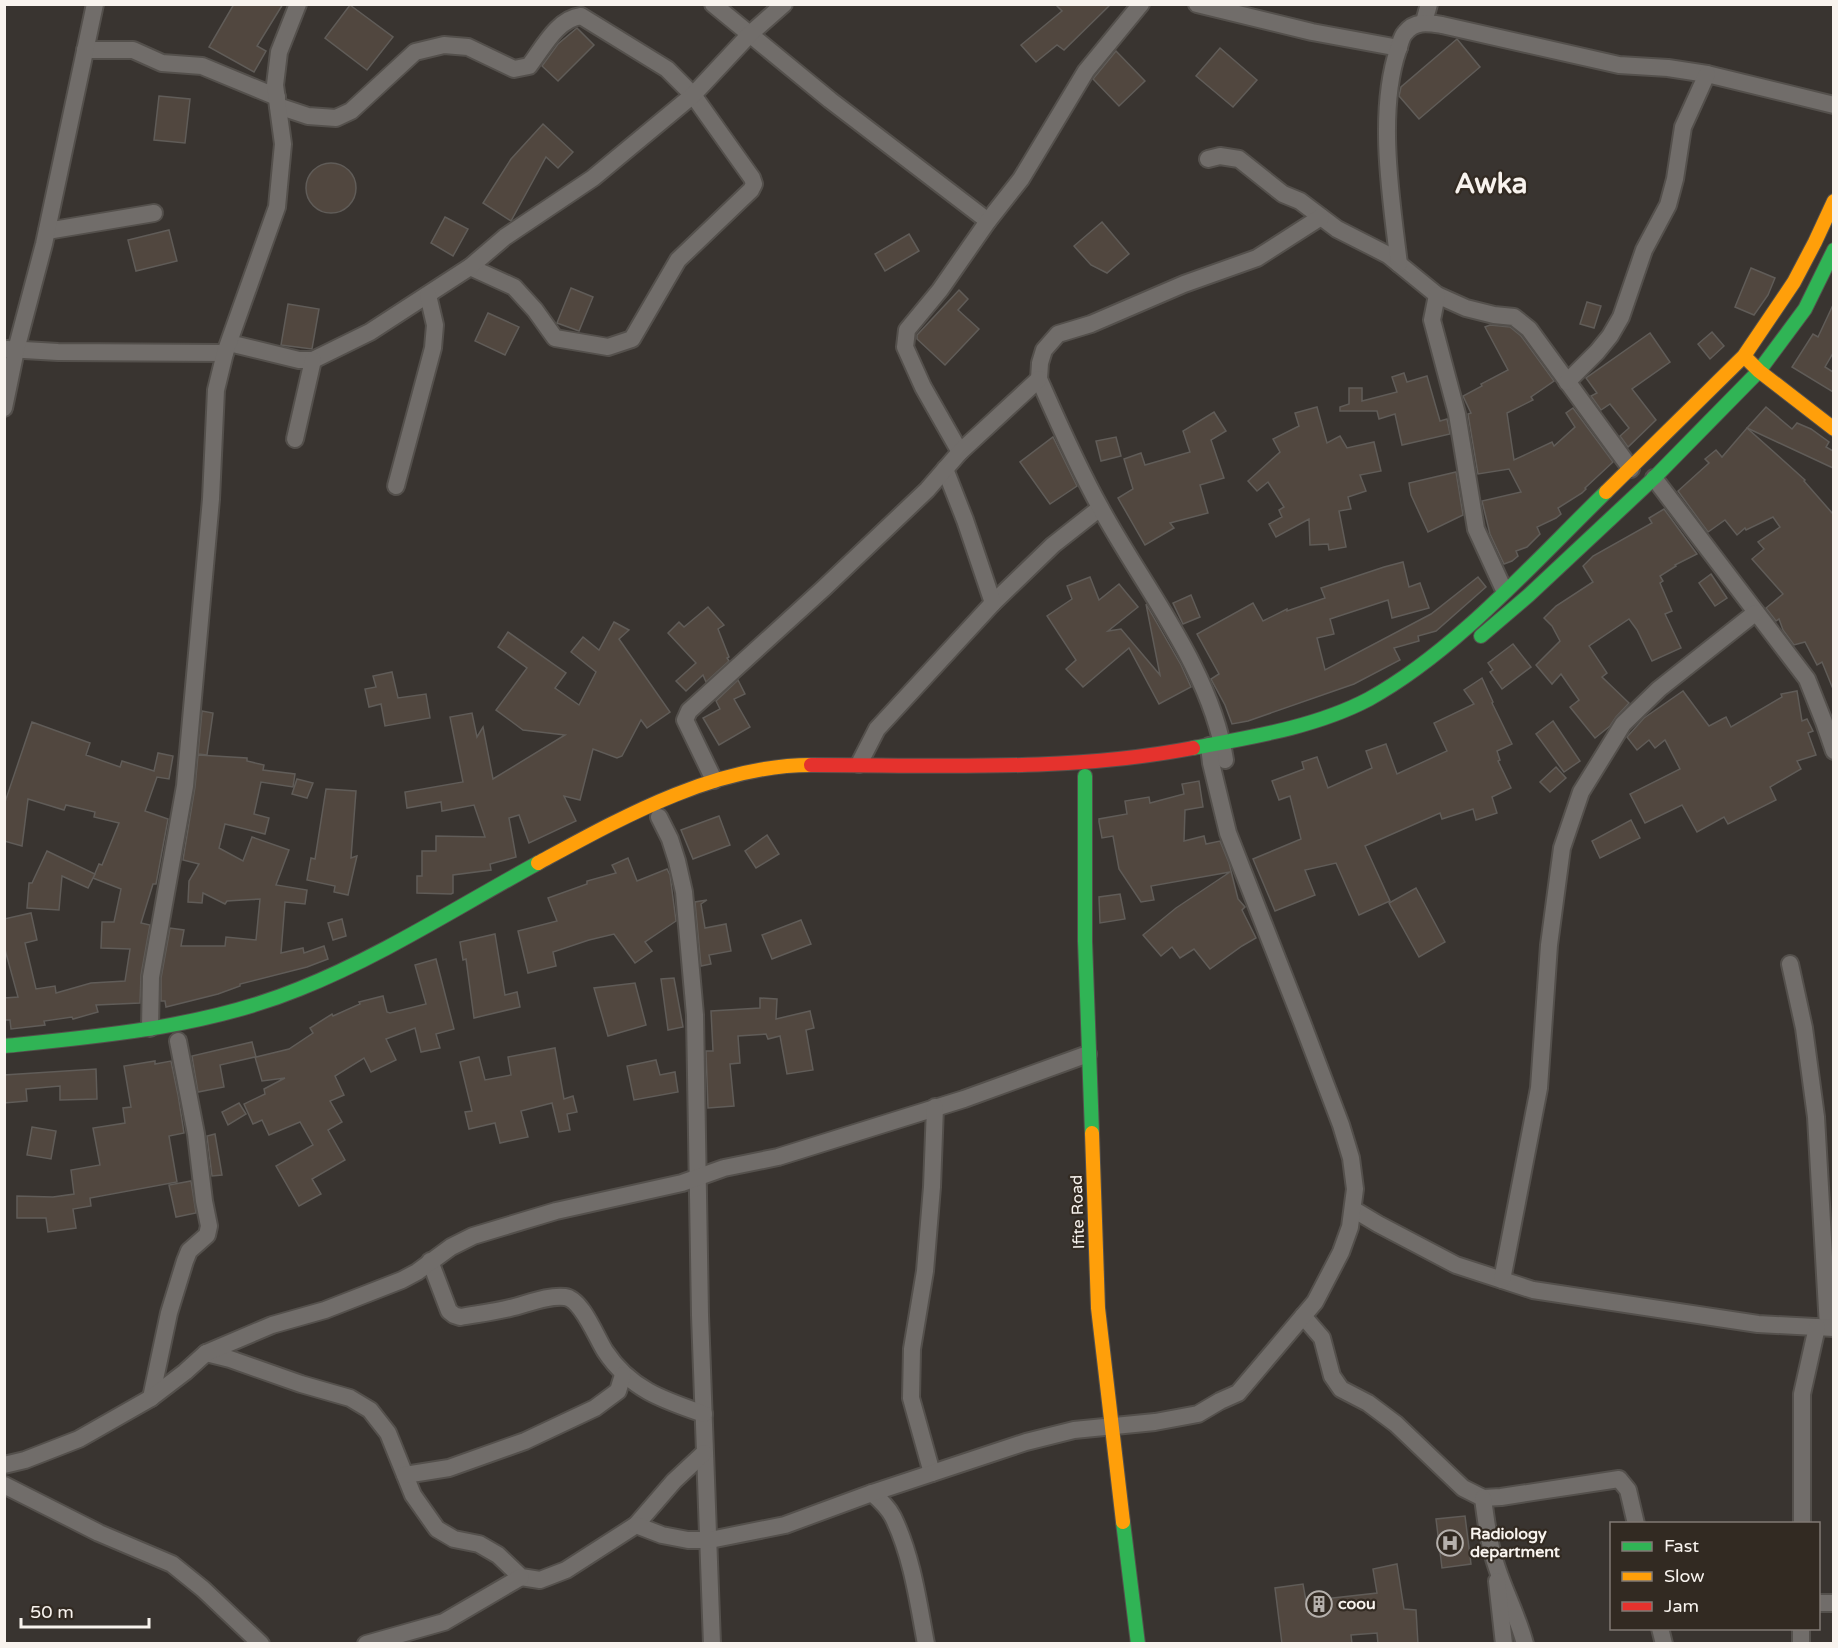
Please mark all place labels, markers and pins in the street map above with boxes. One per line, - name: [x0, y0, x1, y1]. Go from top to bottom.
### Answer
- place label: Radiology department: [1470, 1524, 1561, 1562]
- hospital icon: Radiology department: [1435, 1528, 1465, 1558]
- building icon: coou: [1304, 1589, 1334, 1619]
- place label: coou: [1338, 1594, 1376, 1614]

